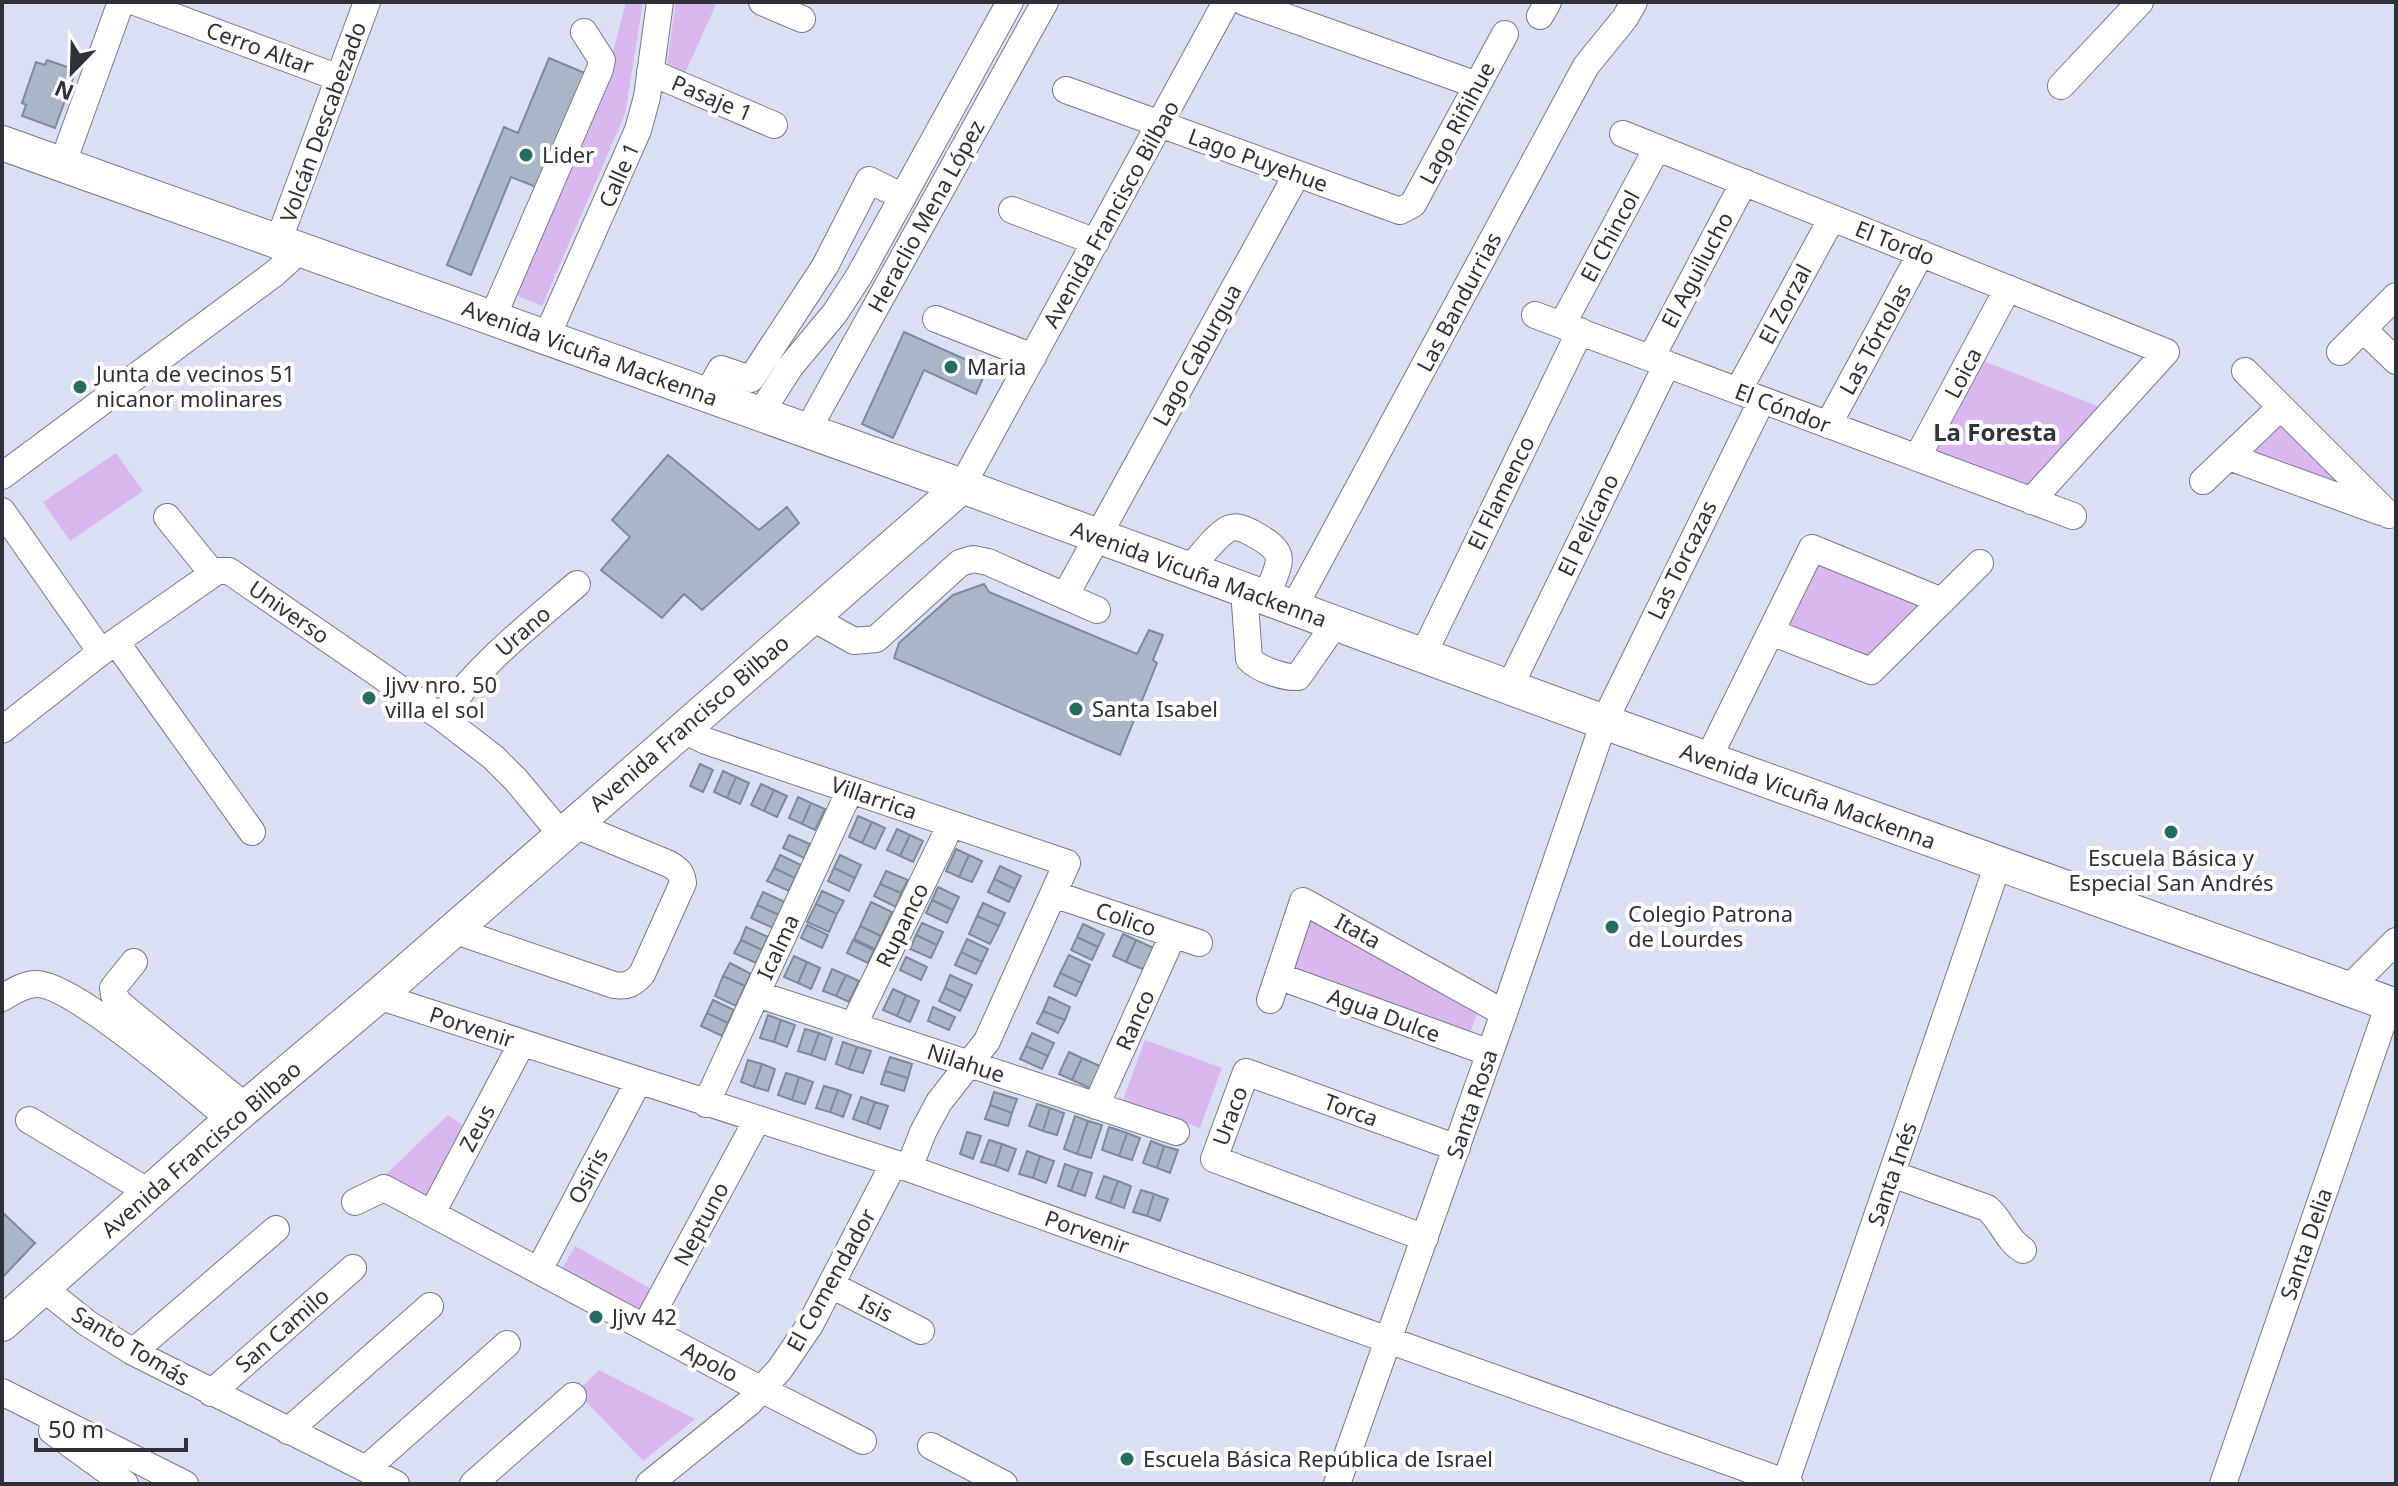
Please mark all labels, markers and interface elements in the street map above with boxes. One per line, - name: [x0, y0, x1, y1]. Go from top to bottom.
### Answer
- street label: Cerro Altar: [203, 14, 318, 80]
- street label: Volcán Descabezado: [272, 17, 372, 226]
- north arrow: [32, 32, 112, 112]
- street label: Lago Riñihue: [1411, 56, 1501, 189]
- street label: Pasaje 1: [667, 67, 757, 127]
- text: N: [50, 74, 78, 109]
- street label: Avenida Francisco Bilbao: [1035, 94, 1185, 333]
- street label: Heraclio Mena López: [860, 114, 990, 317]
- street label: Lago Puyehue: [1184, 120, 1332, 198]
- street label: Calle 1: [590, 137, 646, 212]
- place label: Lider: [542, 139, 594, 169]
- marker: Lider: [517, 146, 535, 164]
- street label: El Chincol: [1572, 184, 1646, 287]
- street label: El Aguilucho: [1653, 206, 1739, 333]
- street label: El Tordo: [1851, 213, 1940, 272]
- street label: Las Bandurrias: [1409, 226, 1508, 377]
- street label: El Zorzal: [1750, 258, 1818, 349]
- street label: Las Tórtolas: [1831, 277, 1917, 400]
- street label: Lago Caburgua: [1145, 278, 1248, 431]
- street label: Avenida Vicuña Mackenna: [458, 292, 722, 412]
- street label: Loica: [1936, 342, 1988, 403]
- place label: Maria: [967, 351, 1026, 381]
- place label: Junta de vecinos 51 nicanor molinares: [94, 358, 295, 413]
- marker: Maria: [942, 358, 960, 376]
- street label: El Cóndor: [1731, 375, 1836, 439]
- marker: Junta de vecinos 51 nicanor molinares: [71, 378, 89, 396]
- district label: La Foresta: [1933, 415, 2057, 448]
- street label: El Flamenco: [1460, 430, 1541, 555]
- street label: El Pelícano: [1549, 468, 1625, 581]
- street label: Las Torcazas: [1639, 495, 1723, 624]
- street label: Avenida Vicuña Mackenna: [1067, 513, 1331, 633]
- street label: Universo: [243, 573, 336, 650]
- street label: Urano: [488, 598, 556, 663]
- street label: Avenida Francisco Bilbao: [582, 627, 795, 817]
- place label: Jjvv nro. 50 villa el sol: [383, 669, 497, 724]
- marker: Jjvv nro. 50 villa el sol: [360, 689, 378, 707]
- place label: Santa Isabel: [1092, 693, 1218, 723]
- marker: Santa Isabel: [1067, 700, 1085, 718]
- street label: Avenida Vicuña Mackenna: [1676, 735, 1940, 855]
- street label: Villarrica: [827, 768, 921, 826]
- marker: Escuela Básica y Especial San Andrés: [2162, 823, 2180, 841]
- place label: Escuela Básica y Especial San Andrés: [2068, 842, 2274, 897]
- street label: Rupanco: [868, 877, 934, 972]
- street label: Colico: [1092, 894, 1161, 942]
- place label: Colegio Patrona de Lourdes: [1628, 898, 1793, 953]
- street label: Itata: [1330, 905, 1387, 955]
- street label: Icalma: [749, 909, 805, 984]
- marker: Colegio Patrona de Lourdes: [1603, 918, 1621, 936]
- street label: Agua Dulce: [1324, 980, 1445, 1048]
- street label: Ranco: [1107, 984, 1161, 1055]
- street label: Porvenir: [426, 998, 519, 1054]
- street label: Nilahue: [924, 1035, 1009, 1089]
- street label: Santa Rosa: [1438, 1045, 1504, 1162]
- street label: Avenida Francisco Bilbao: [94, 1053, 307, 1243]
- street label: Uraco: [1205, 1082, 1254, 1149]
- street label: Torca: [1320, 1085, 1383, 1133]
- street label: Zeus: [451, 1099, 501, 1156]
- street label: Santa Inés: [1859, 1118, 1923, 1230]
- street label: Osiris: [560, 1143, 614, 1208]
- street label: Neptuno: [665, 1176, 735, 1271]
- street label: Santa Delia: [2272, 1184, 2338, 1303]
- street label: Porvenir: [1041, 1202, 1134, 1260]
- street label: El Comendador: [778, 1203, 882, 1356]
- street label: San Camilo: [228, 1280, 335, 1378]
- street label: Isis: [854, 1286, 899, 1328]
- street label: Santo Tomás: [67, 1298, 196, 1392]
- place label: Jjvv 42: [610, 1301, 677, 1331]
- marker: Jjvv 42: [587, 1308, 605, 1326]
- street label: Apolo: [677, 1334, 744, 1388]
- scale bar: [36, 1402, 186, 1452]
- text: 50 m: [48, 1412, 104, 1445]
- place label: Escuela Básica República de Israel: [1143, 1443, 1493, 1473]
- marker: Escuela Básica República de Israel: [1118, 1450, 1136, 1468]

